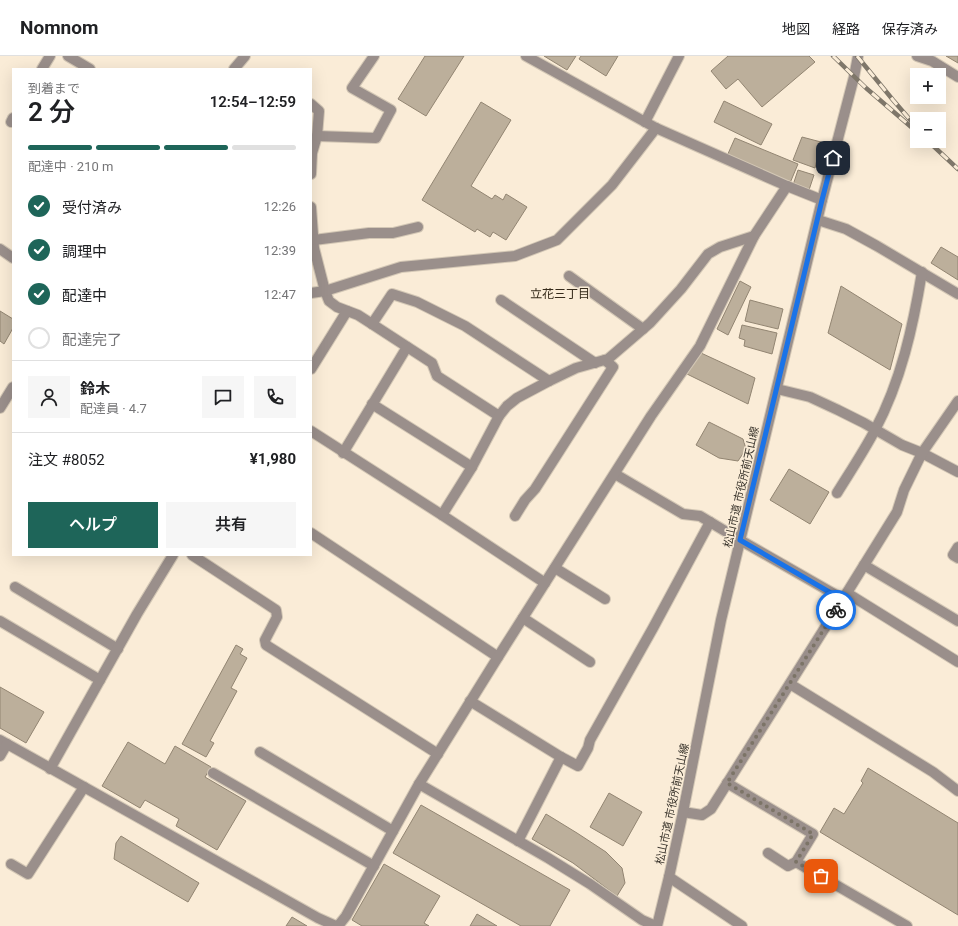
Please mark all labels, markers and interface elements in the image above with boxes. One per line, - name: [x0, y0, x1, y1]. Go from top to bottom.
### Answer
- text: Nomnom: [20, 16, 98, 39]
- text: 地図: [782, 21, 810, 37]
- text: 経路: [832, 21, 860, 37]
- text: 保存済み: [882, 21, 938, 37]
- map controls: [910, 68, 946, 148]
- button: +: [910, 68, 946, 104]
- text: 到着まで: [28, 81, 80, 96]
- text: 12:54–12:59: [210, 93, 296, 111]
- text: 2 分: [28, 97, 75, 127]
- button: −: [910, 112, 946, 148]
- pin: [816, 141, 850, 175]
- icon: home: [822, 147, 844, 169]
- text: 配達中 · 210 m: [28, 159, 113, 174]
- icon: check: [28, 195, 50, 217]
- text: 受付済み: [62, 199, 122, 217]
- text: 12:26: [264, 199, 296, 214]
- icon: check: [28, 239, 50, 261]
- text: 調理中: [62, 243, 107, 261]
- text: 12:39: [264, 243, 296, 258]
- icon: check: [28, 283, 50, 305]
- text: 配達中: [62, 287, 107, 305]
- text: 12:47: [264, 287, 296, 302]
- district label: 立花三丁目: [530, 287, 590, 301]
- text: 配達完了: [62, 331, 122, 349]
- button: person: [28, 376, 70, 418]
- button: chat: [202, 376, 244, 418]
- button: phone: [254, 376, 296, 418]
- text: 鈴木: [80, 380, 110, 398]
- text: 配達員 · 4.7: [80, 401, 147, 416]
- street label: 松山市道 市役所前天山線: [721, 425, 762, 549]
- text: ¥1,980: [250, 450, 296, 468]
- text: 注文 #8052: [28, 451, 105, 469]
- button: ヘルプ: [28, 502, 158, 548]
- button: 共有: [166, 502, 296, 548]
- courier: [816, 590, 856, 630]
- icon: bike: [825, 599, 847, 621]
- street label: 松山市道 市役所前天山線: [653, 742, 692, 866]
- pin: [804, 859, 838, 893]
- icon: bag: [810, 865, 832, 887]

